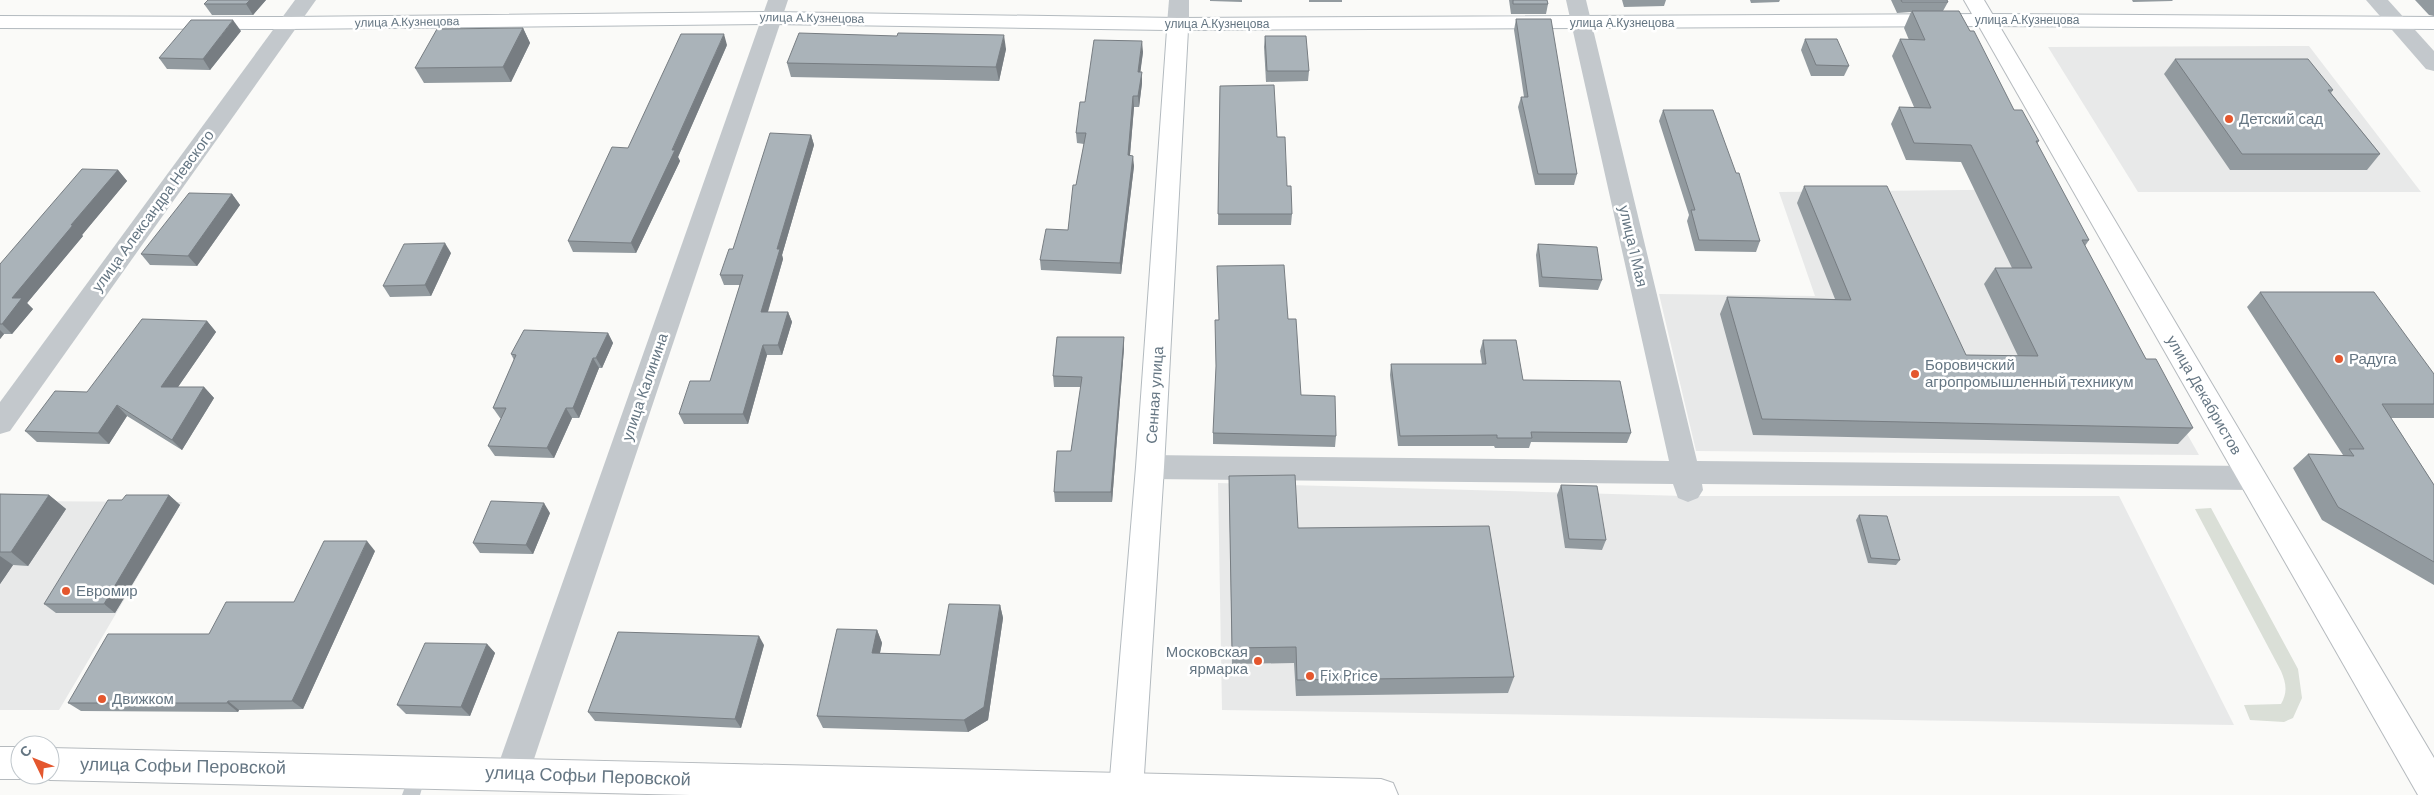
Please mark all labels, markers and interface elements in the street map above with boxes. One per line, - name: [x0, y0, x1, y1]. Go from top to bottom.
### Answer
- street label: улица А.Кузнецова: [760, 9, 865, 27]
- street label: улица А.Кузнецова: [1975, 12, 2080, 28]
- street label: улица А.Кузнецова: [355, 13, 460, 31]
- street label: улица А.Кузнецова: [1570, 15, 1675, 31]
- street label: улица А.Кузнецова: [1165, 16, 1270, 32]
- place label: Детский сад: [2239, 109, 2323, 129]
- marker: Детский сад: [2223, 113, 2235, 125]
- street label: улица Александра Невского: [87, 126, 219, 296]
- street label: улица 1 Мая: [1614, 203, 1652, 289]
- street label: улица Калинина: [617, 330, 673, 444]
- street label: улица Декабристов: [2162, 332, 2246, 458]
- street label: Сенная улица: [1142, 345, 1168, 444]
- place label: Радуга: [2349, 349, 2397, 369]
- marker: Радуга: [2333, 353, 2345, 365]
- place label: Боровичский агропромышленный техникум: [1925, 355, 2134, 392]
- marker: Боровичский агропромышленный техникум: [1909, 368, 1921, 380]
- place label: Евромир: [76, 581, 138, 601]
- marker: Евромир: [60, 585, 72, 597]
- place label: Московская ярмарка: [1166, 642, 1249, 679]
- marker: Московская ярмарка: [1252, 655, 1264, 667]
- place label: Fix Price: [1320, 666, 1378, 686]
- marker: Fix Price: [1304, 670, 1316, 682]
- place label: Движком: [112, 689, 174, 709]
- marker: Движком: [96, 693, 108, 705]
- north arrow: [10, 735, 60, 785]
- text: С: [15, 741, 36, 761]
- street label: улица Софьи Перовской: [80, 752, 286, 780]
- street label: улица Софьи Перовской: [485, 760, 691, 792]

